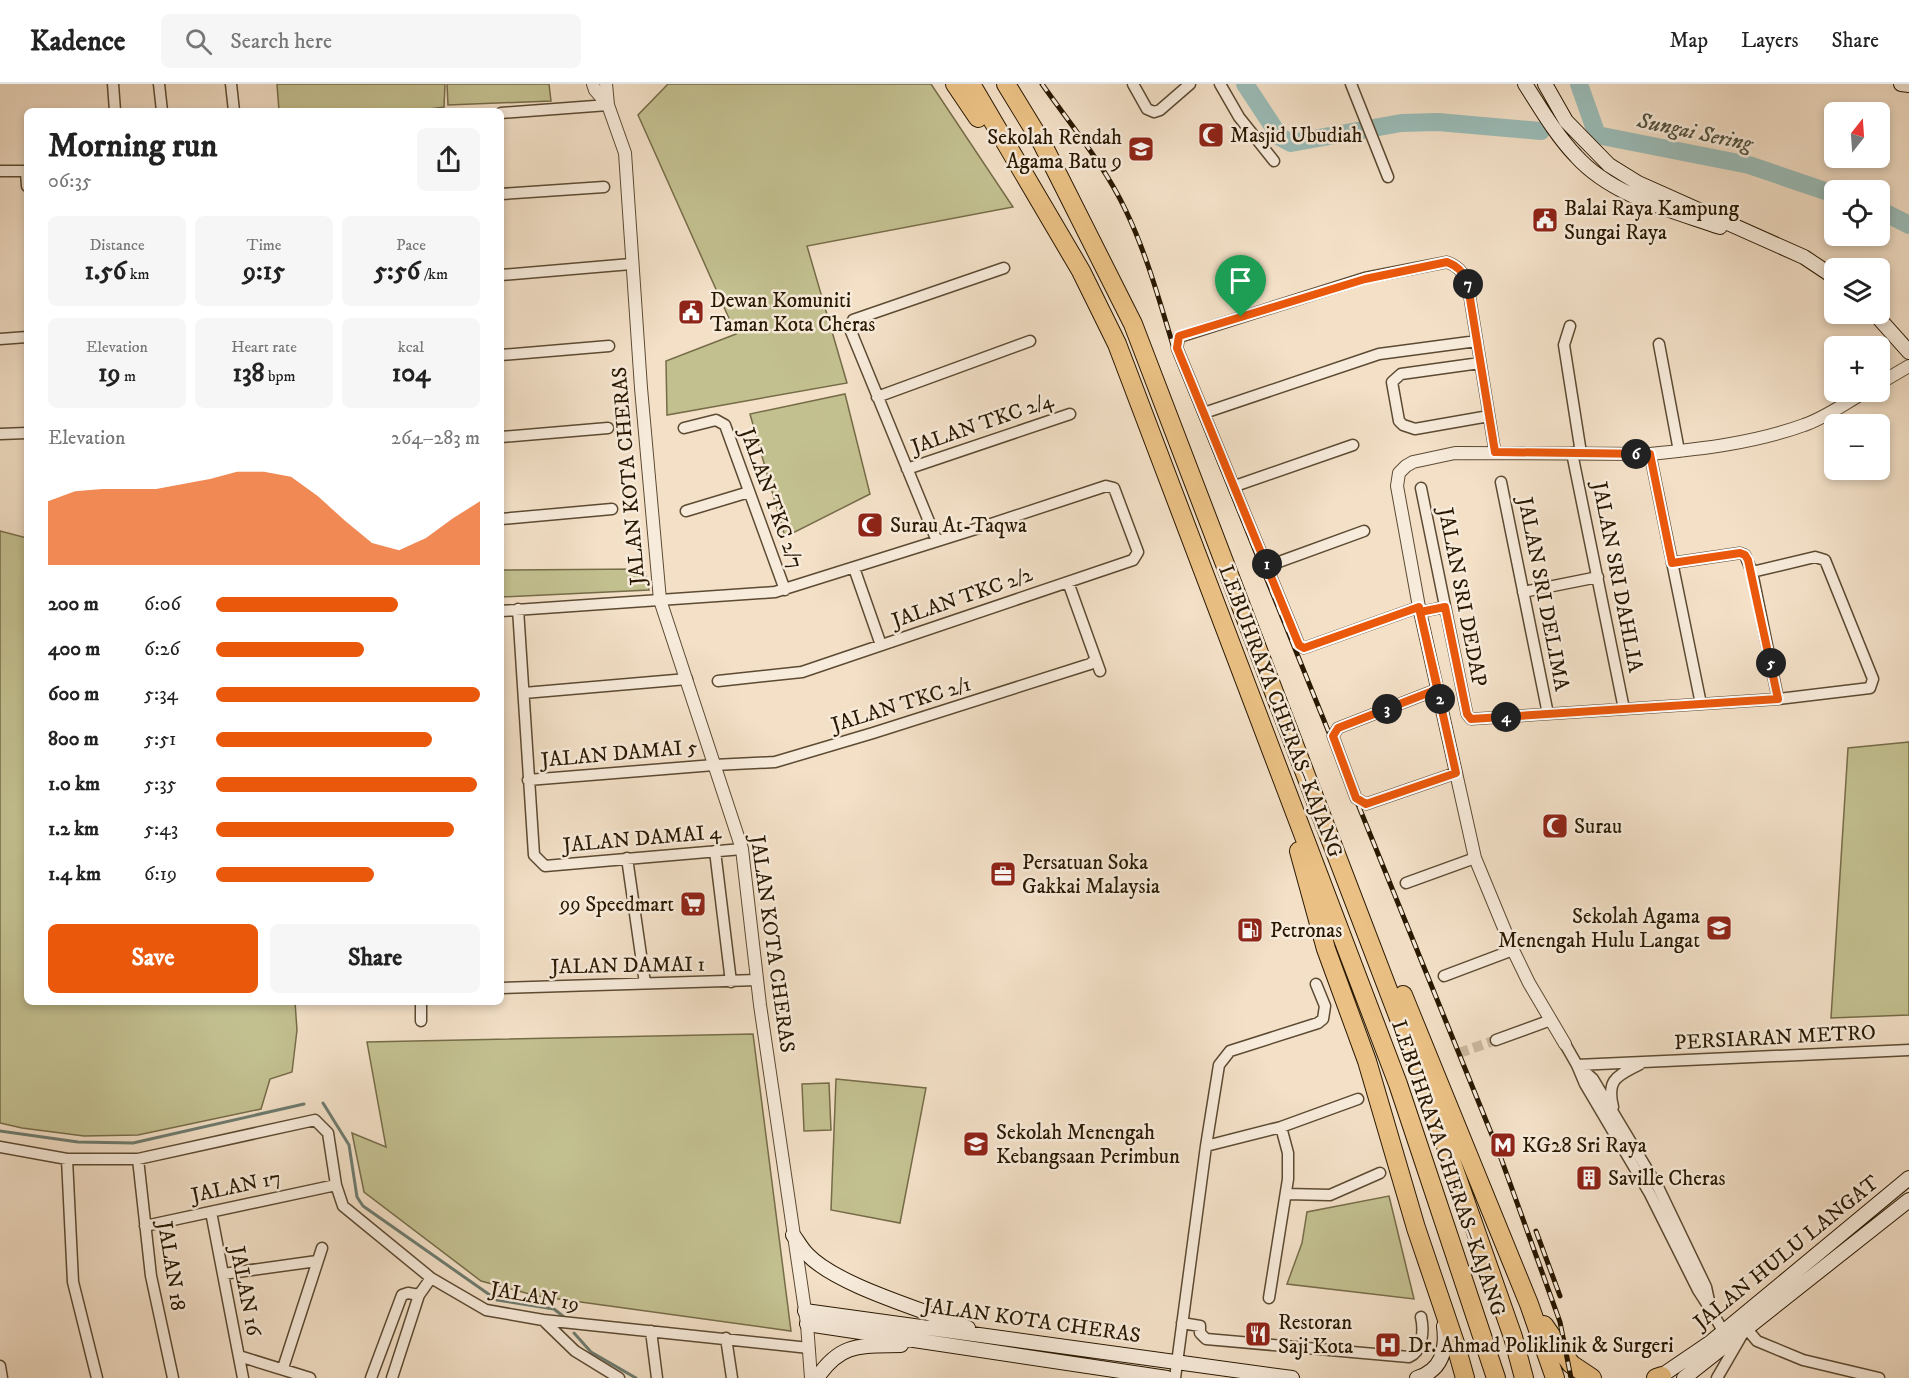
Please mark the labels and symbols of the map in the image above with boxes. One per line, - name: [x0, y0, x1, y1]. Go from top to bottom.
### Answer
- north arrow: [1824, 102, 1890, 168]
- water label: Sungai Sering: [1634, 107, 1757, 158]
- mosque icon: Masjid Ubudiah: [1196, 120, 1226, 150]
- place label: Masjid Ubudiah: [1230, 123, 1363, 149]
- place label: Sekolah Rendah Agama Batu 9: [987, 125, 1122, 175]
- school or university icon: Sekolah Rendah Agama Batu 9: [1126, 134, 1156, 164]
- place label: Balai Raya Kampung Sungai Raya: [1564, 196, 1740, 246]
- public building icon: Balai Raya Kampung Sungai Raya: [1530, 205, 1560, 235]
- pin: [1215, 255, 1266, 317]
- pin: 7: [1453, 269, 1483, 299]
- place label: Dewan Komuniti Taman Kota Cheras: [710, 288, 875, 338]
- public building icon: Dewan Komuniti Taman Kota Cheras: [676, 297, 706, 327]
- street label: JALAN KOTA CHERAS: [606, 366, 652, 588]
- street label: JALAN TKC 2/4: [906, 387, 1058, 461]
- street label: JALAN TKC 2/7: [733, 423, 809, 572]
- pin: 6: [1621, 439, 1651, 469]
- street label: JALAN SRI DAHLIA: [1585, 478, 1648, 675]
- street label: JALAN SRI DELIMA: [1511, 493, 1575, 694]
- street label: JALAN SRI DEDAP: [1432, 504, 1492, 689]
- mosque icon: Surau At-Taqwa: [855, 510, 885, 540]
- place label: Surau At-Taqwa: [890, 513, 1027, 539]
- pin: 1: [1252, 549, 1282, 579]
- street label: JALAN TKC 2/2: [887, 561, 1037, 635]
- street label: LEBUHRAYA CHERAS–KAJANG: [1212, 561, 1348, 862]
- pin: 5: [1756, 648, 1786, 678]
- street label: JALAN TKC 2/1: [827, 671, 974, 739]
- pin: 2: [1425, 684, 1455, 714]
- pin: 3: [1372, 694, 1402, 724]
- pin: 4: [1491, 702, 1521, 732]
- street label: JALAN DAMAI 5: [538, 734, 698, 774]
- mosque icon: Surau: [1540, 811, 1570, 841]
- place label: Surau: [1574, 814, 1622, 840]
- street label: JALAN DAMAI 4: [560, 819, 723, 859]
- street label: JALAN KOTA CHERAS: [744, 832, 800, 1054]
- place label: Persatuan Soka Gakkai Malaysia: [1022, 850, 1160, 900]
- office icon: Persatuan Soka Gakkai Malaysia: [988, 859, 1018, 889]
- supermarket icon: 99 Speedmart: [678, 889, 708, 919]
- place label: 99 Speedmart: [559, 892, 674, 918]
- place label: Sekolah Agama Menengah Hulu Langat: [1498, 904, 1700, 954]
- school or university icon: Sekolah Agama Menengah Hulu Langat: [1704, 913, 1734, 943]
- fuel station icon: Petronas: [1235, 915, 1265, 945]
- place label: Petronas: [1270, 918, 1342, 944]
- street label: JALAN DAMAI 1: [549, 952, 705, 980]
- street label: LEBUHRAYA CHERAS–KAJANG: [1385, 1017, 1511, 1320]
- street label: PERSIARAN METRO: [1674, 1020, 1877, 1056]
- place label: Sekolah Menengah Kebangsaan Perimbun: [996, 1120, 1180, 1170]
- school or university icon: Sekolah Menengah Kebangsaan Perimbun: [961, 1129, 991, 1159]
- metro station icon: KG28 Sri Raya: [1488, 1130, 1518, 1160]
- place label: KG28 Sri Raya: [1522, 1133, 1647, 1159]
- building icon: Saville Cheras: [1574, 1163, 1604, 1193]
- street label: JALAN 17: [187, 1165, 283, 1210]
- place label: Saville Cheras: [1608, 1166, 1726, 1192]
- street label: JALAN HULU LANGAT: [1687, 1170, 1885, 1337]
- street label: JALAN 18: [151, 1218, 191, 1313]
- street label: JALAN 16: [223, 1242, 267, 1339]
- street label: JALAN 19: [486, 1276, 581, 1318]
- street label: JALAN KOTA CHERAS: [920, 1293, 1142, 1349]
- place label: Restoran Saji Kota: [1278, 1310, 1353, 1360]
- restaurant icon: Restoran Saji Kota: [1243, 1319, 1273, 1349]
- hospital icon: Dr. Ahmad Poliklinik & Surgeri: [1373, 1330, 1403, 1360]
- place label: Dr. Ahmad Poliklinik & Surgeri: [1408, 1333, 1674, 1359]

